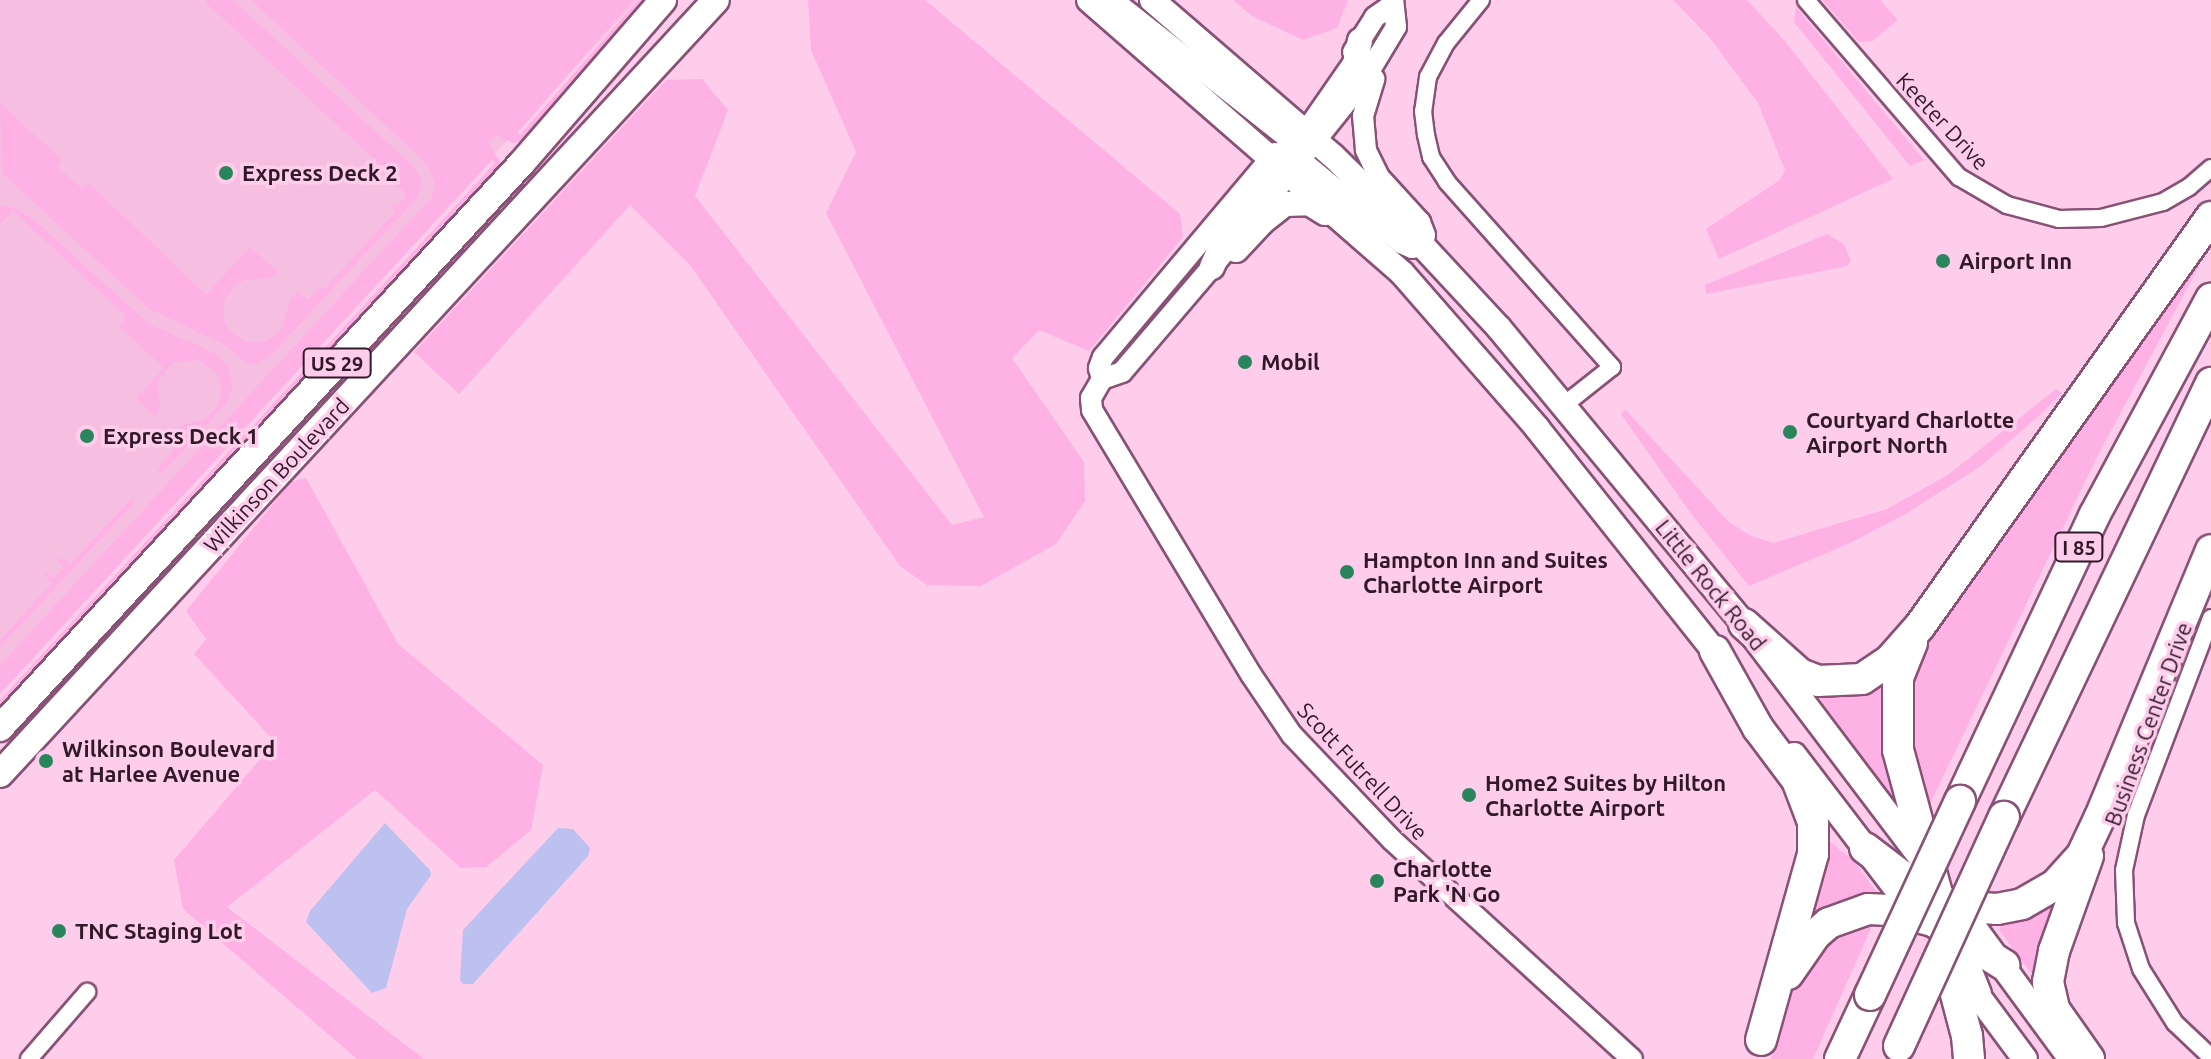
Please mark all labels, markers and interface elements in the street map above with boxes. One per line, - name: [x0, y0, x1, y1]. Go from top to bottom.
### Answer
- street label: Keeter Drive: [1891, 67, 1995, 175]
- place label: Express Deck 2: [242, 160, 398, 186]
- marker: Express Deck 2: [217, 164, 235, 182]
- place label: Airport Inn: [1959, 248, 2072, 274]
- marker: Airport Inn: [1934, 252, 1952, 270]
- road number: US 29: [301, 347, 373, 379]
- place label: Mobil: [1261, 349, 1320, 375]
- marker: Mobil: [1236, 353, 1254, 371]
- street label: Wilkinson Boulevard: [198, 392, 354, 558]
- place label: Courtyard Charlotte Airport North: [1806, 406, 2015, 458]
- place label: Express Deck 1: [103, 423, 259, 449]
- marker: Courtyard Charlotte Airport North: [1781, 423, 1799, 441]
- marker: Express Deck 1: [78, 427, 96, 445]
- street label: Little Rock Road: [1650, 514, 1772, 656]
- road number: I 85: [2053, 531, 2105, 563]
- place label: Hampton Inn and Suites Charlotte Airport: [1363, 546, 1608, 598]
- marker: Hampton Inn and Suites Charlotte Airport: [1338, 563, 1356, 581]
- street label: Business Center Drive: [2099, 619, 2197, 829]
- street label: Scott Futrell Drive: [1293, 697, 1433, 845]
- place label: Wilkinson Boulevard at Harlee Avenue: [62, 735, 275, 786]
- marker: Wilkinson Boulevard at Harlee Avenue: [37, 752, 55, 770]
- place label: Home2 Suites by Hilton Charlotte Airport: [1485, 769, 1726, 820]
- marker: Home2 Suites by Hilton Charlotte Airport: [1460, 786, 1478, 804]
- place label: Charlotte Park 'N Go: [1393, 855, 1501, 906]
- marker: Charlotte Park 'N Go: [1368, 872, 1386, 890]
- place label: TNC Staging Lot: [75, 918, 242, 944]
- marker: TNC Staging Lot: [50, 922, 68, 940]

